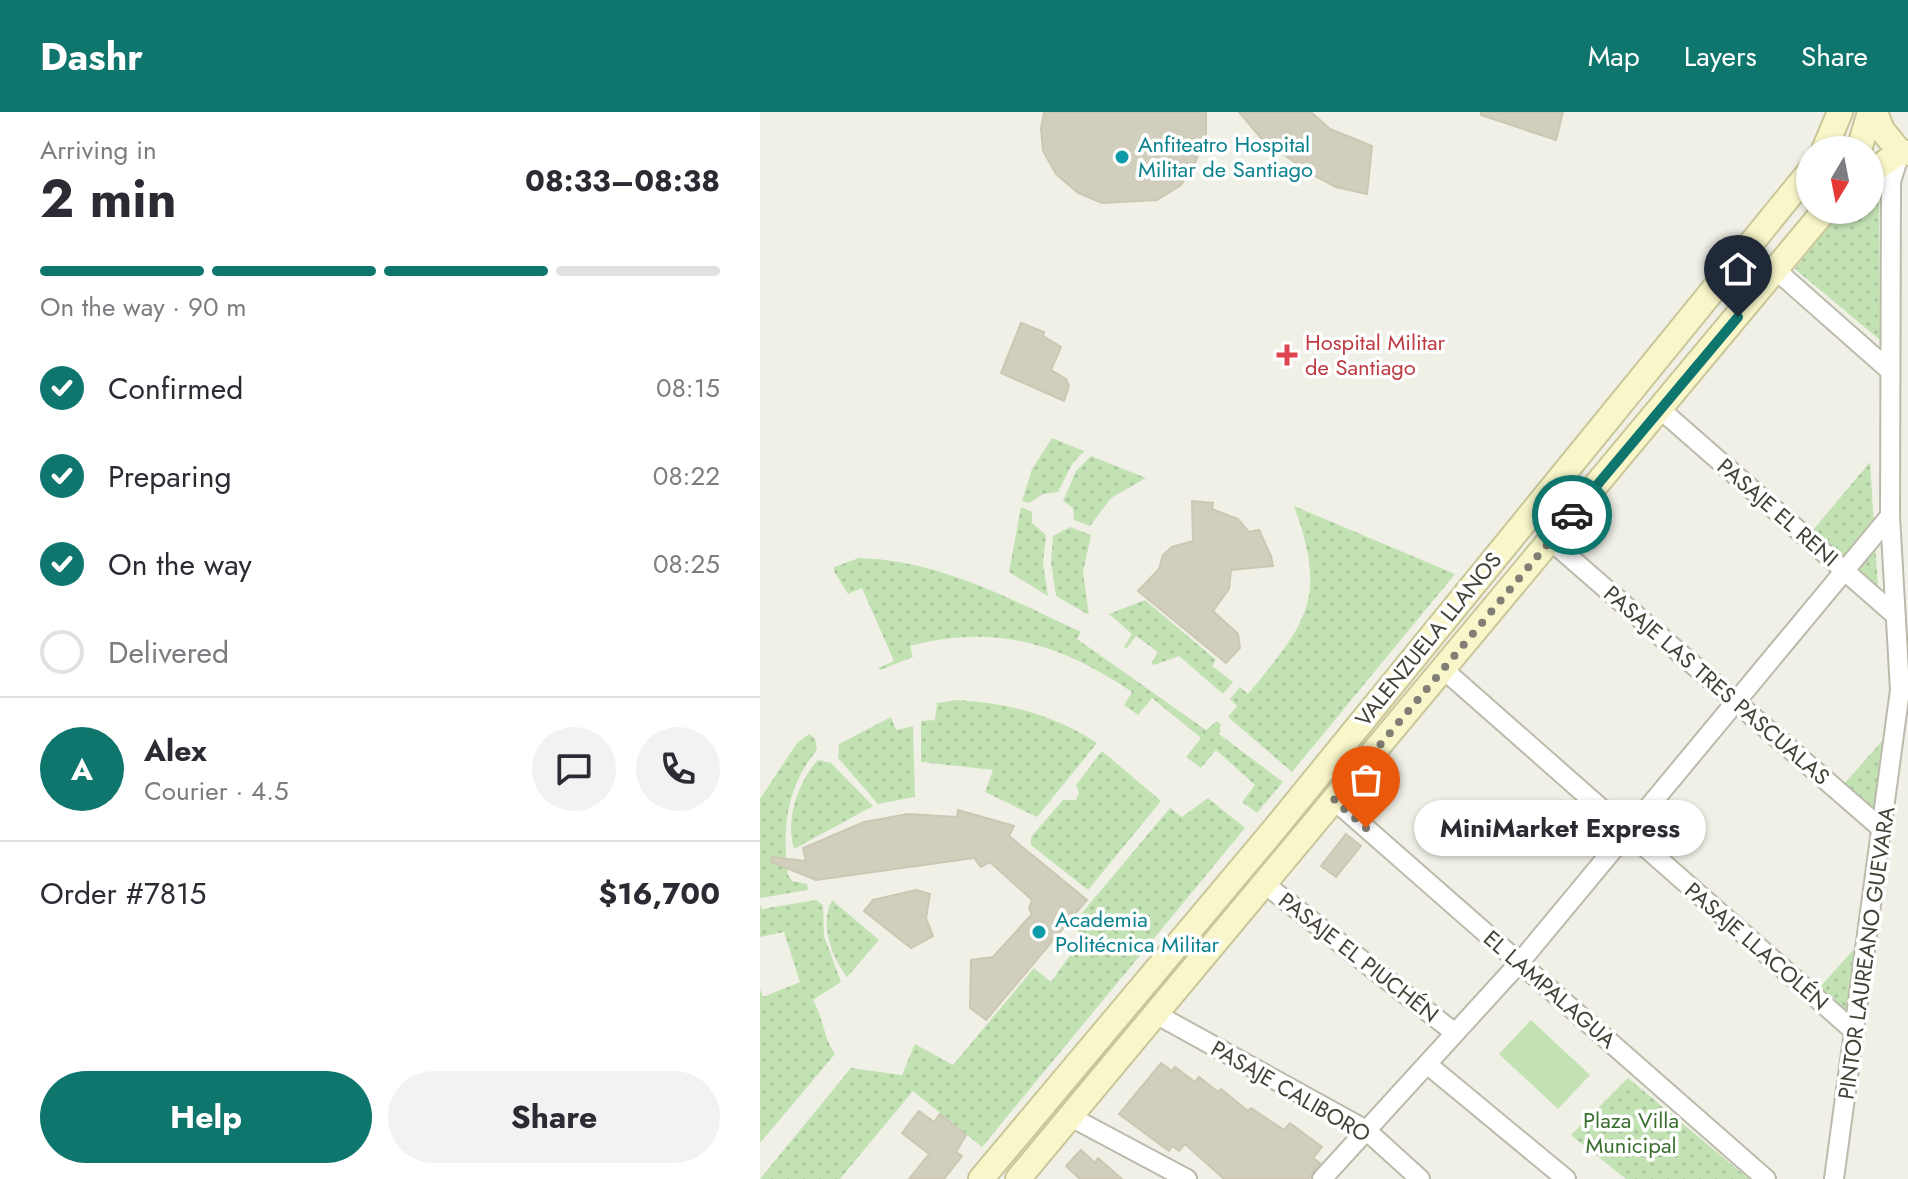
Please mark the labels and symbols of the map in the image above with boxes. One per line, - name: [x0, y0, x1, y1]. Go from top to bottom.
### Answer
- place label: Anfiteatro Hospital Militar de Santiago: [1138, 128, 1313, 185]
- north arrow: [1796, 136, 1884, 224]
- marker: Anfiteatro Hospital Militar de Santiago: [1113, 148, 1131, 166]
- pin: [1704, 235, 1772, 317]
- place label: Hospital Militar de Santiago: [1305, 326, 1446, 383]
- marker: Hospital Militar de Santiago: [1276, 344, 1298, 366]
- street label: PASAJE EL RENI: [1710, 450, 1846, 574]
- courier: [1532, 475, 1612, 555]
- street label: VALENZUELA LLANOS: [1347, 545, 1509, 733]
- street label: PASAJE LAS TRES PASCUALAS: [1597, 578, 1837, 792]
- pin: [1332, 746, 1400, 828]
- callout: MiniMarket Express: [1414, 800, 1706, 856]
- street label: PINTOR LAUREANO GUEVARA: [1830, 804, 1902, 1101]
- street label: PASAJE LLACOLÉN: [1678, 874, 1836, 1018]
- street label: PASAJE EL PIUCHÉN: [1272, 884, 1446, 1030]
- place label: Academia Politécnica Militar: [1055, 903, 1219, 960]
- street label: EL LAMPALAGUA: [1477, 922, 1624, 1056]
- marker: Academia Politécnica Militar: [1030, 923, 1048, 941]
- street label: PASAJE CALIBORO: [1205, 1032, 1377, 1150]
- park label: Plaza Villa Municipal: [1583, 1104, 1679, 1161]

